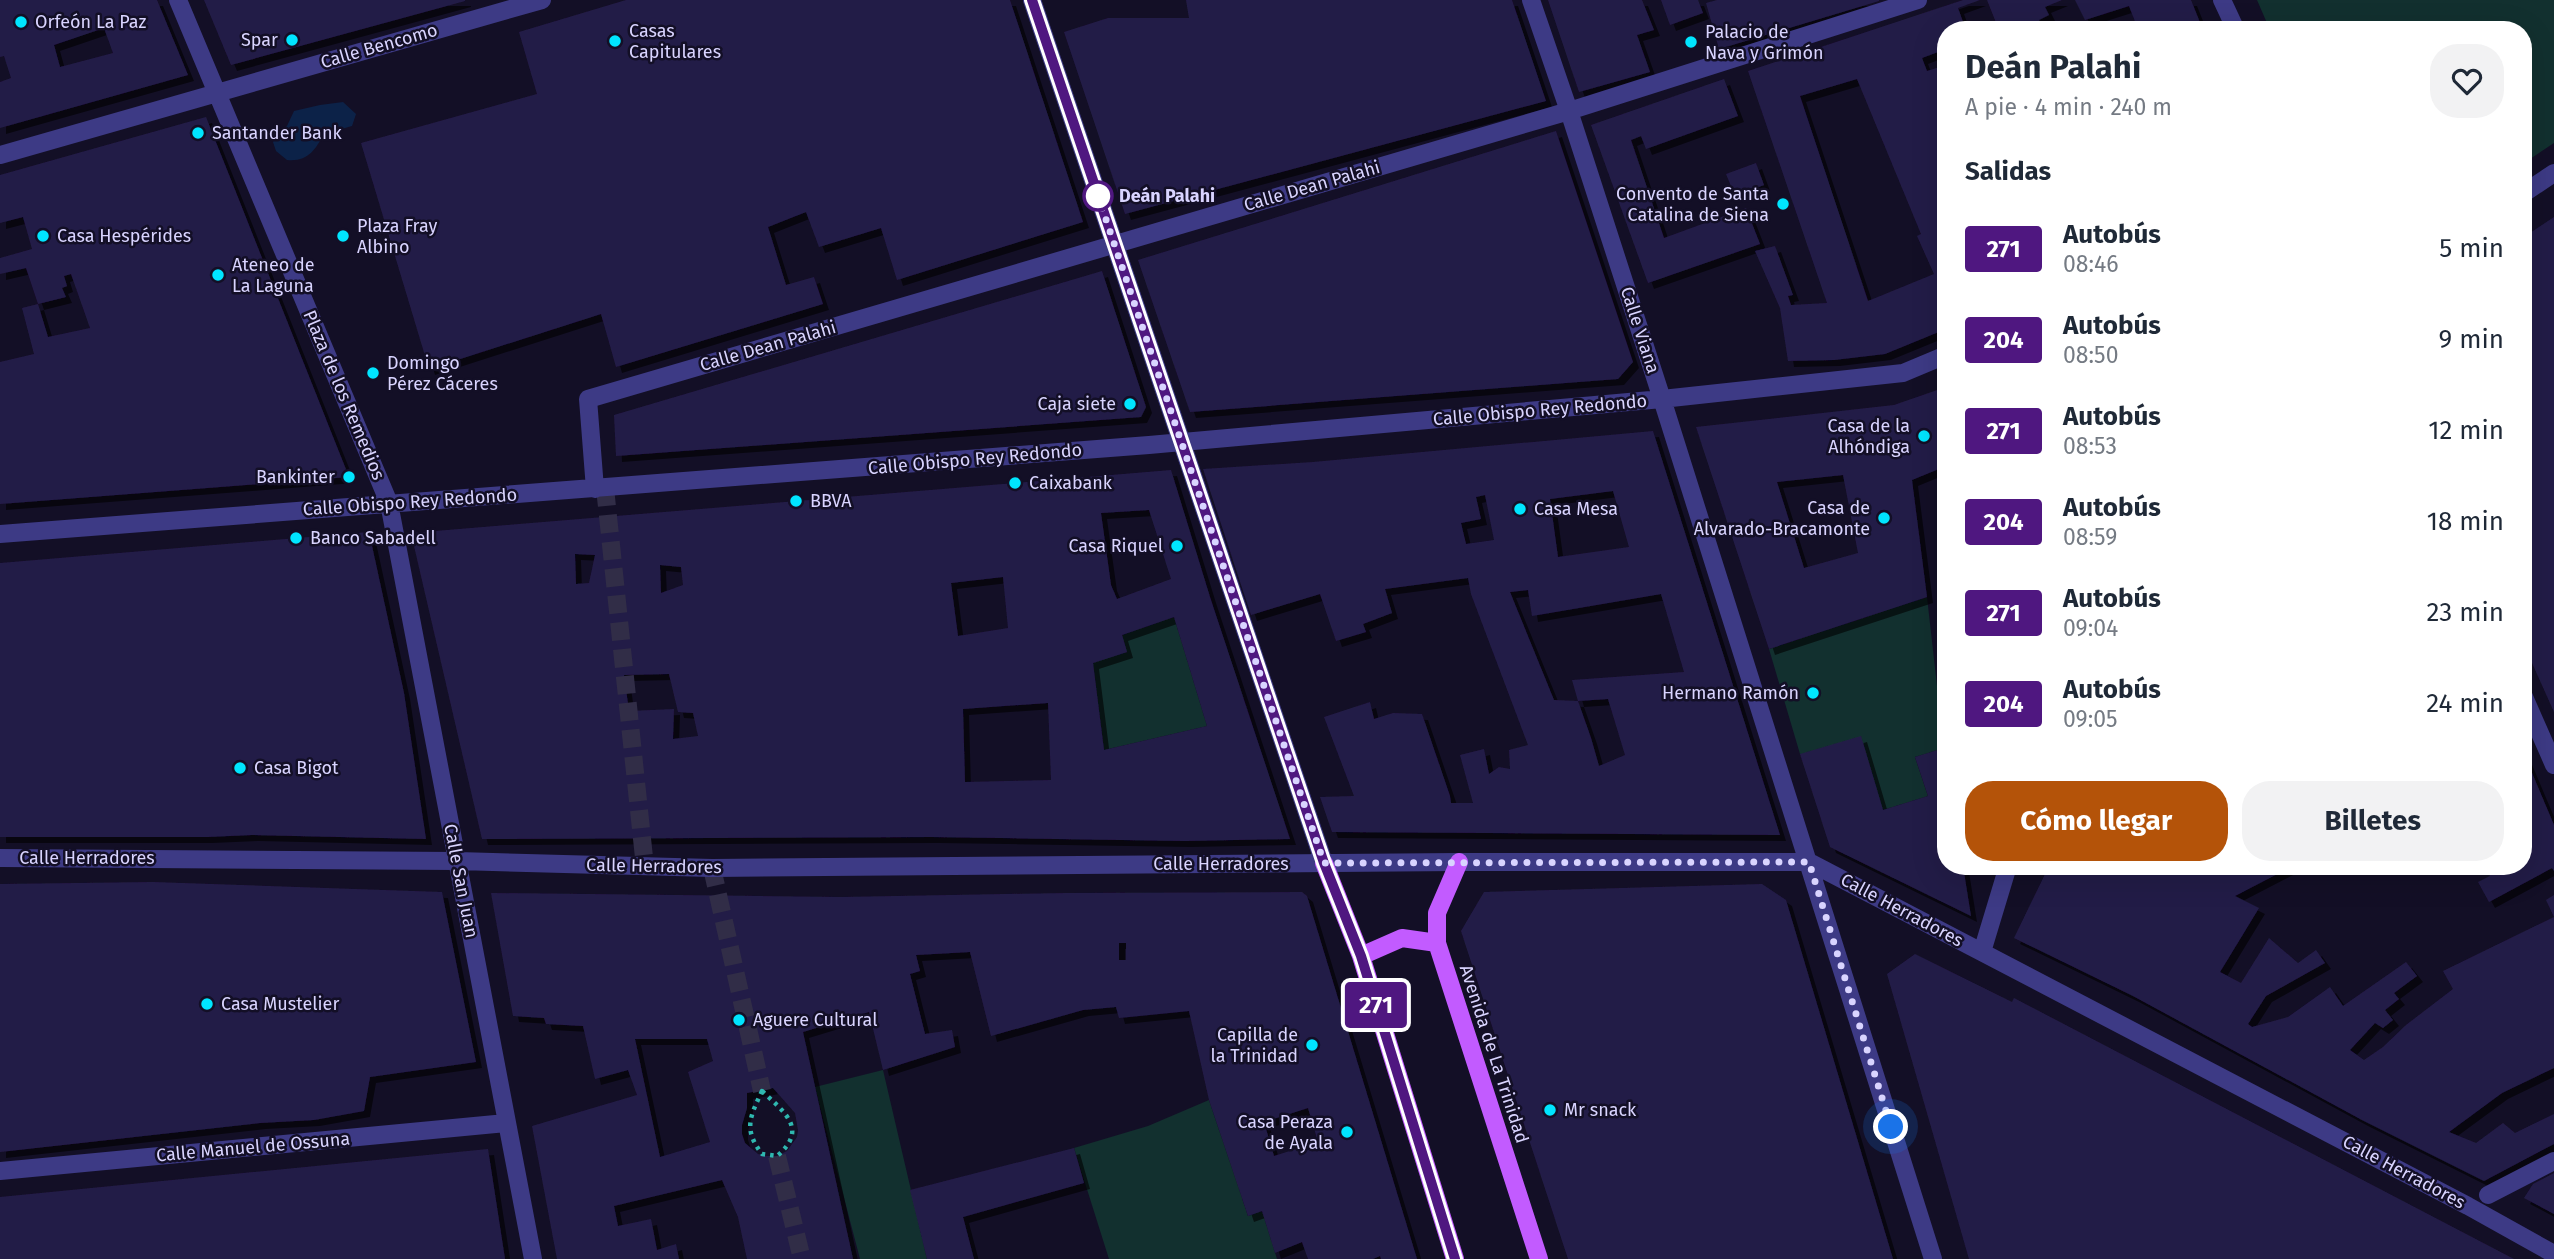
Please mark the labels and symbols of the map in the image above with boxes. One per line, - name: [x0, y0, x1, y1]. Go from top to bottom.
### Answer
- place label: Orfeón La Paz: [35, 11, 146, 33]
- marker: Orfeón La Paz: [13, 14, 29, 30]
- street label: Calle Bencomo: [318, 19, 440, 73]
- place label: Casas Capitulares: [629, 20, 721, 63]
- place label: Palacio de Nava y Grimón: [1705, 21, 1823, 64]
- place label: Spar: [241, 29, 278, 51]
- marker: Spar: [284, 32, 300, 48]
- marker: Casas Capitulares: [607, 33, 623, 49]
- marker: Palacio de Nava y Grimón: [1683, 34, 1699, 50]
- place label: Santander Bank: [212, 122, 342, 144]
- marker: Santander Bank: [190, 125, 206, 141]
- street label: Calle Dean Palahi: [1241, 156, 1383, 216]
- marker: Deán Palahi: [1083, 181, 1113, 211]
- place label: Convento de Santa Catalina de Siena: [1616, 183, 1769, 226]
- place label: Deán Palahi: [1119, 185, 1215, 207]
- marker: Convento de Santa Catalina de Siena: [1775, 196, 1791, 212]
- place label: Plaza Fray Albino: [357, 215, 437, 258]
- place label: Casa Hespérides: [57, 225, 191, 247]
- marker: Casa Hespérides: [35, 228, 51, 244]
- marker: Plaza Fray Albino: [335, 228, 351, 244]
- place label: Ateneo de La Laguna: [232, 254, 315, 297]
- marker: Ateneo de La Laguna: [210, 267, 226, 283]
- street label: Calle Viana: [1616, 284, 1664, 376]
- street label: Plaza de los Remedios: [298, 307, 390, 483]
- street label: Calle Dean Palahi: [697, 316, 839, 376]
- place label: Domingo Pérez Cáceres: [387, 352, 498, 395]
- marker: Domingo Pérez Cáceres: [365, 365, 381, 381]
- street label: Calle Obispo Rey Redondo: [1432, 390, 1648, 430]
- place label: Caja siete: [1038, 393, 1116, 415]
- marker: Caja siete: [1122, 396, 1138, 412]
- place label: Casa de la Alhóndiga: [1827, 415, 1910, 458]
- marker: Casa de la Alhóndiga: [1916, 428, 1932, 444]
- street label: Calle Obispo Rey Redondo: [867, 439, 1083, 479]
- place label: Bankinter: [256, 466, 335, 488]
- marker: Bankinter: [341, 469, 357, 485]
- place label: Caixabank: [1029, 472, 1113, 494]
- marker: Caixabank: [1007, 475, 1023, 491]
- street label: Calle Obispo Rey Redondo: [302, 484, 518, 520]
- place label: BBVA: [810, 490, 852, 512]
- marker: BBVA: [788, 493, 804, 509]
- place label: Casa de Alvarado-Bracamonte: [1694, 497, 1870, 540]
- place label: Casa Mesa: [1534, 498, 1618, 520]
- marker: Casa Mesa: [1512, 501, 1528, 517]
- marker: Casa de Alvarado-Bracamonte: [1876, 510, 1892, 526]
- place label: Banco Sabadell: [310, 527, 436, 549]
- marker: Banco Sabadell: [288, 530, 304, 546]
- place label: Casa Riquel: [1068, 535, 1163, 557]
- marker: Casa Riquel: [1169, 538, 1185, 554]
- place label: Hermano Ramón: [1662, 682, 1799, 704]
- marker: Hermano Ramón: [1805, 685, 1821, 701]
- place label: Casa Bigot: [254, 757, 339, 779]
- marker: Casa Bigot: [232, 760, 248, 776]
- street label: Calle San Juan: [439, 822, 483, 940]
- street label: Calle Herradores: [19, 847, 155, 869]
- street label: Calle Herradores: [1153, 853, 1289, 875]
- street label: Calle Herradores: [586, 854, 722, 878]
- street label: Calle Herradores: [1837, 868, 1967, 952]
- street label: Avenida de La Trinidad: [1455, 962, 1533, 1146]
- line badge: 271: [1336, 982, 1416, 1028]
- place label: Casa Mustelier: [221, 993, 339, 1015]
- marker: Casa Mustelier: [199, 996, 215, 1012]
- place label: Aguere Cultural: [753, 1009, 877, 1031]
- marker: Aguere Cultural: [731, 1012, 747, 1028]
- place label: Capilla de la Trinidad: [1211, 1024, 1298, 1067]
- marker: Capilla de la Trinidad: [1304, 1037, 1320, 1053]
- place label: Mr snack: [1564, 1099, 1637, 1121]
- marker: Mr snack: [1542, 1102, 1558, 1118]
- your location: [1873, 1109, 1908, 1144]
- place label: Casa Peraza de Ayala: [1237, 1111, 1333, 1154]
- marker: Casa Peraza de Ayala: [1339, 1124, 1355, 1140]
- street label: Calle Manuel de Ossuna: [155, 1128, 351, 1166]
- street label: Calle Herradores: [2339, 1130, 2469, 1214]

